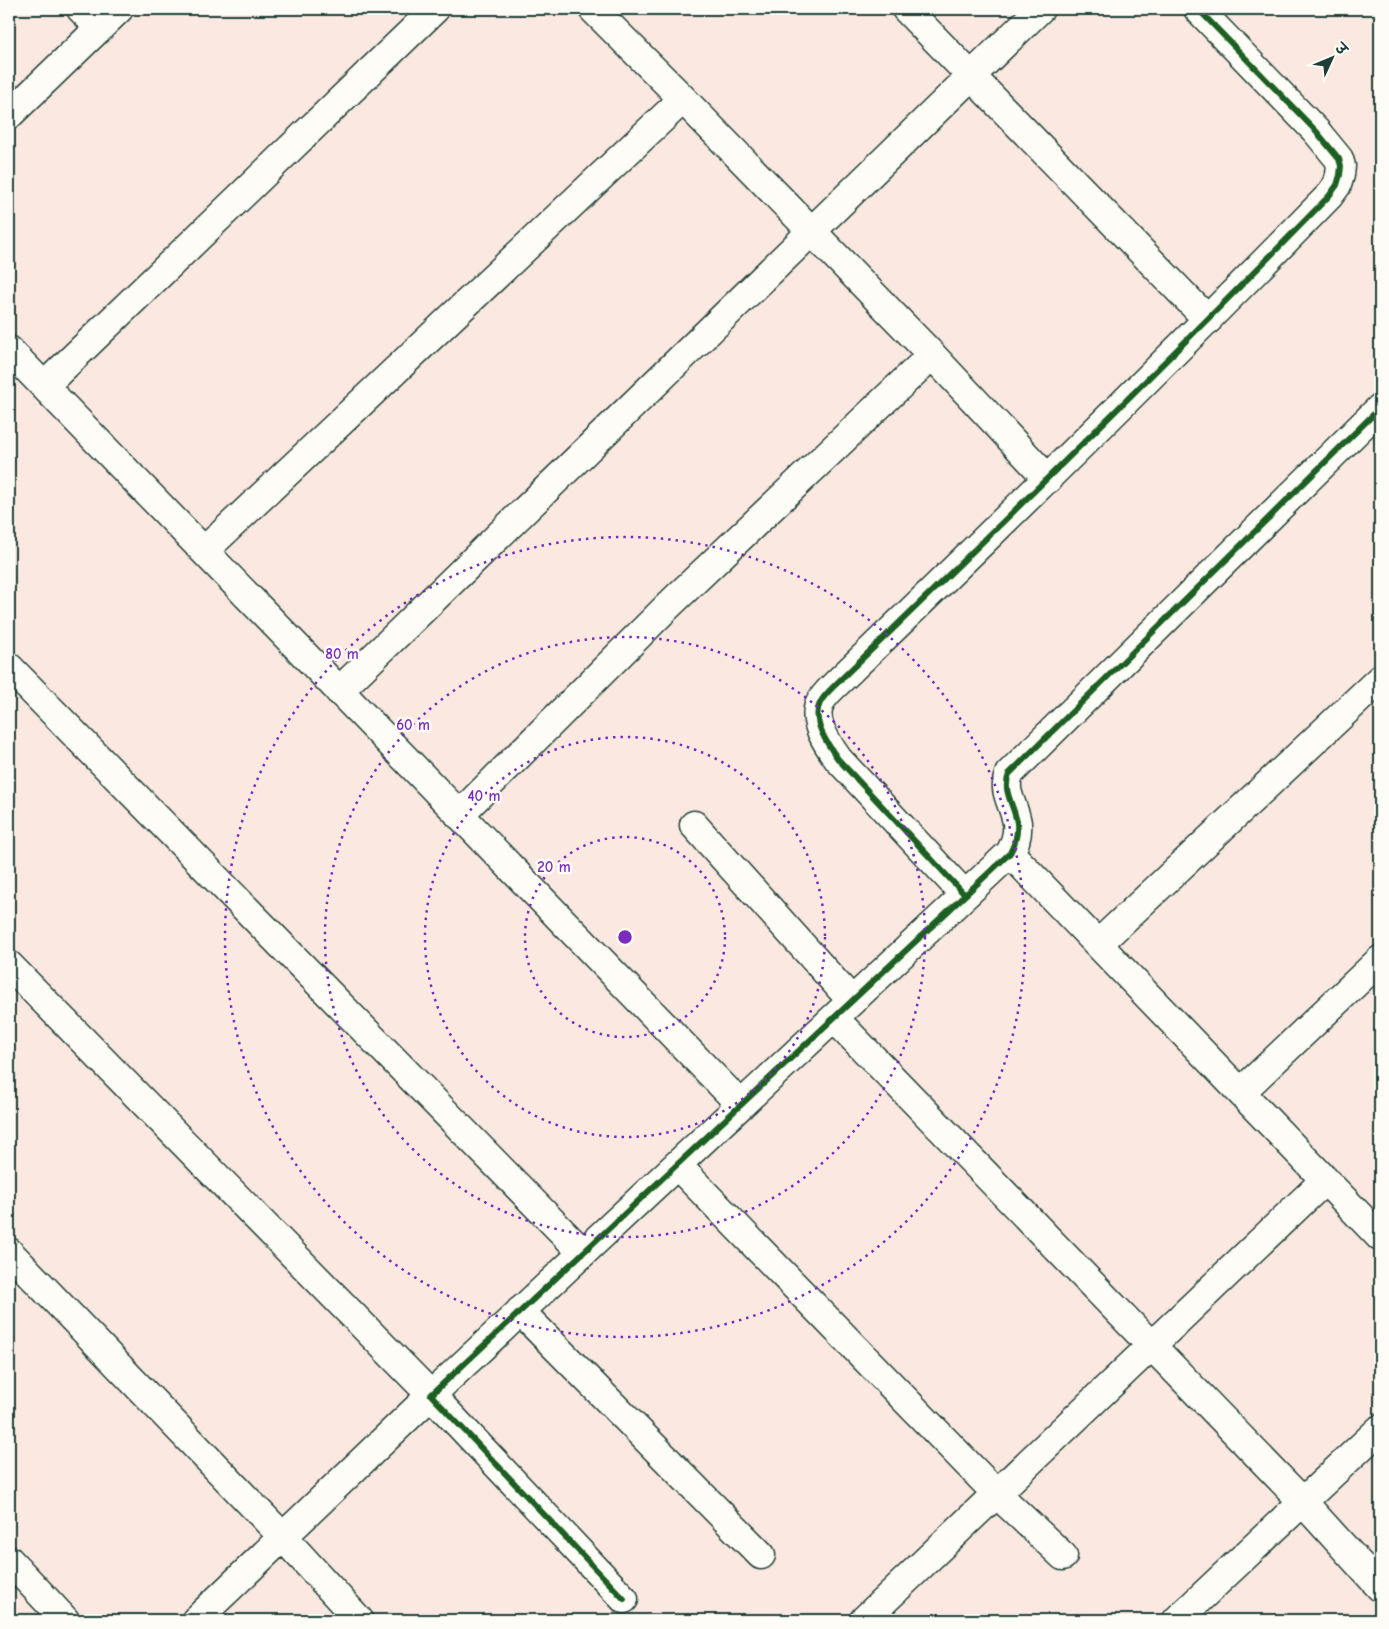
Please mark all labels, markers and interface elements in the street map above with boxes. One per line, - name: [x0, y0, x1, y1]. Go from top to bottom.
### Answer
- north arrow: [1306, 32, 1356, 82]
- text: उ: [1330, 39, 1352, 60]
- text: 80 m: [325, 645, 359, 663]
- text: 60 m: [396, 716, 430, 734]
- text: 40 m: [468, 787, 501, 805]
- text: 20 m: [537, 858, 571, 876]
- centre of rings: [616, 928, 634, 946]

